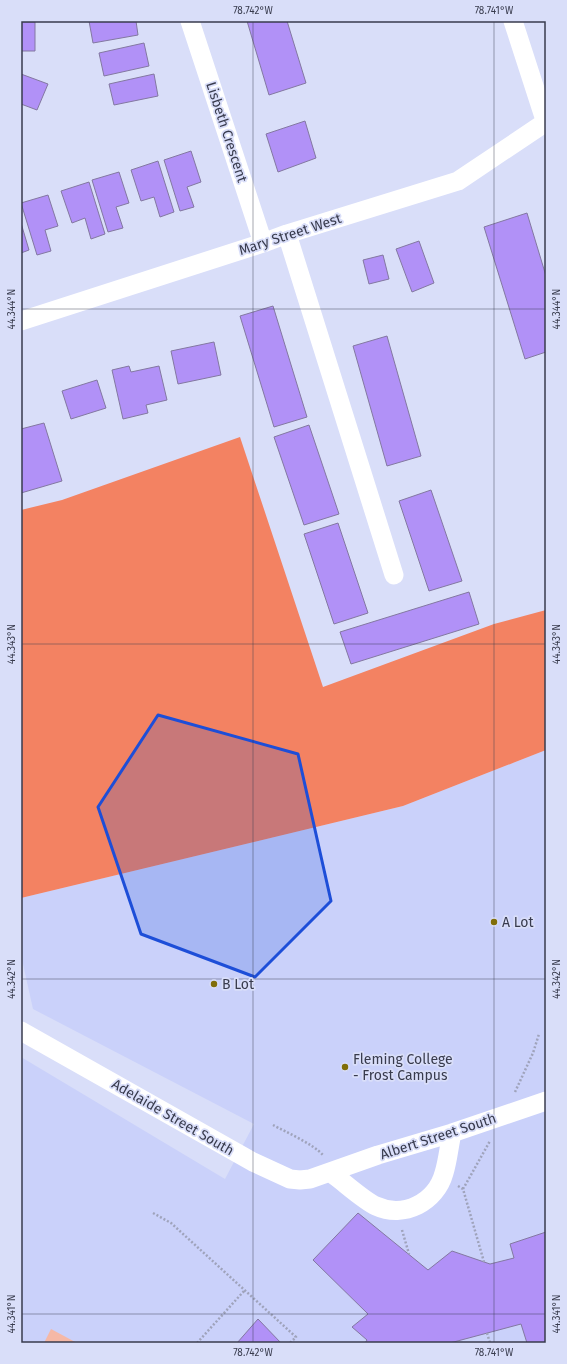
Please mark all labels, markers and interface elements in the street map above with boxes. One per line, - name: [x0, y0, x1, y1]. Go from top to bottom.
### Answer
- text: 78.742°W: [233, 5, 274, 17]
- text: 78.741°W: [475, 5, 514, 17]
- street label: Lisbeth Crescent: [202, 80, 251, 185]
- street label: Mary Street West: [237, 210, 344, 259]
- text: 44.344°N: [6, 289, 18, 329]
- text: 44.344°N: [551, 289, 563, 329]
- text: 44.343°N: [6, 624, 18, 664]
- text: 44.343°N: [551, 624, 563, 664]
- place label: A Lot: [502, 914, 535, 931]
- marker: A Lot: [489, 917, 499, 927]
- text: 44.342°N: [6, 959, 18, 999]
- text: 44.342°N: [551, 959, 563, 999]
- place label: B Lot: [222, 976, 255, 993]
- marker: B Lot: [209, 979, 219, 989]
- place label: Fleming College - Frost Campus: [353, 1051, 453, 1084]
- marker: Fleming College - Frost Campus: [340, 1062, 350, 1072]
- street label: Adelaide Street South: [109, 1076, 237, 1159]
- street label: Albert Street South: [378, 1110, 498, 1163]
- text: 44.341°N: [6, 1294, 18, 1334]
- text: 44.341°N: [551, 1294, 563, 1334]
- text: 78.742°W: [233, 1347, 274, 1359]
- text: 78.741°W: [475, 1347, 514, 1359]

